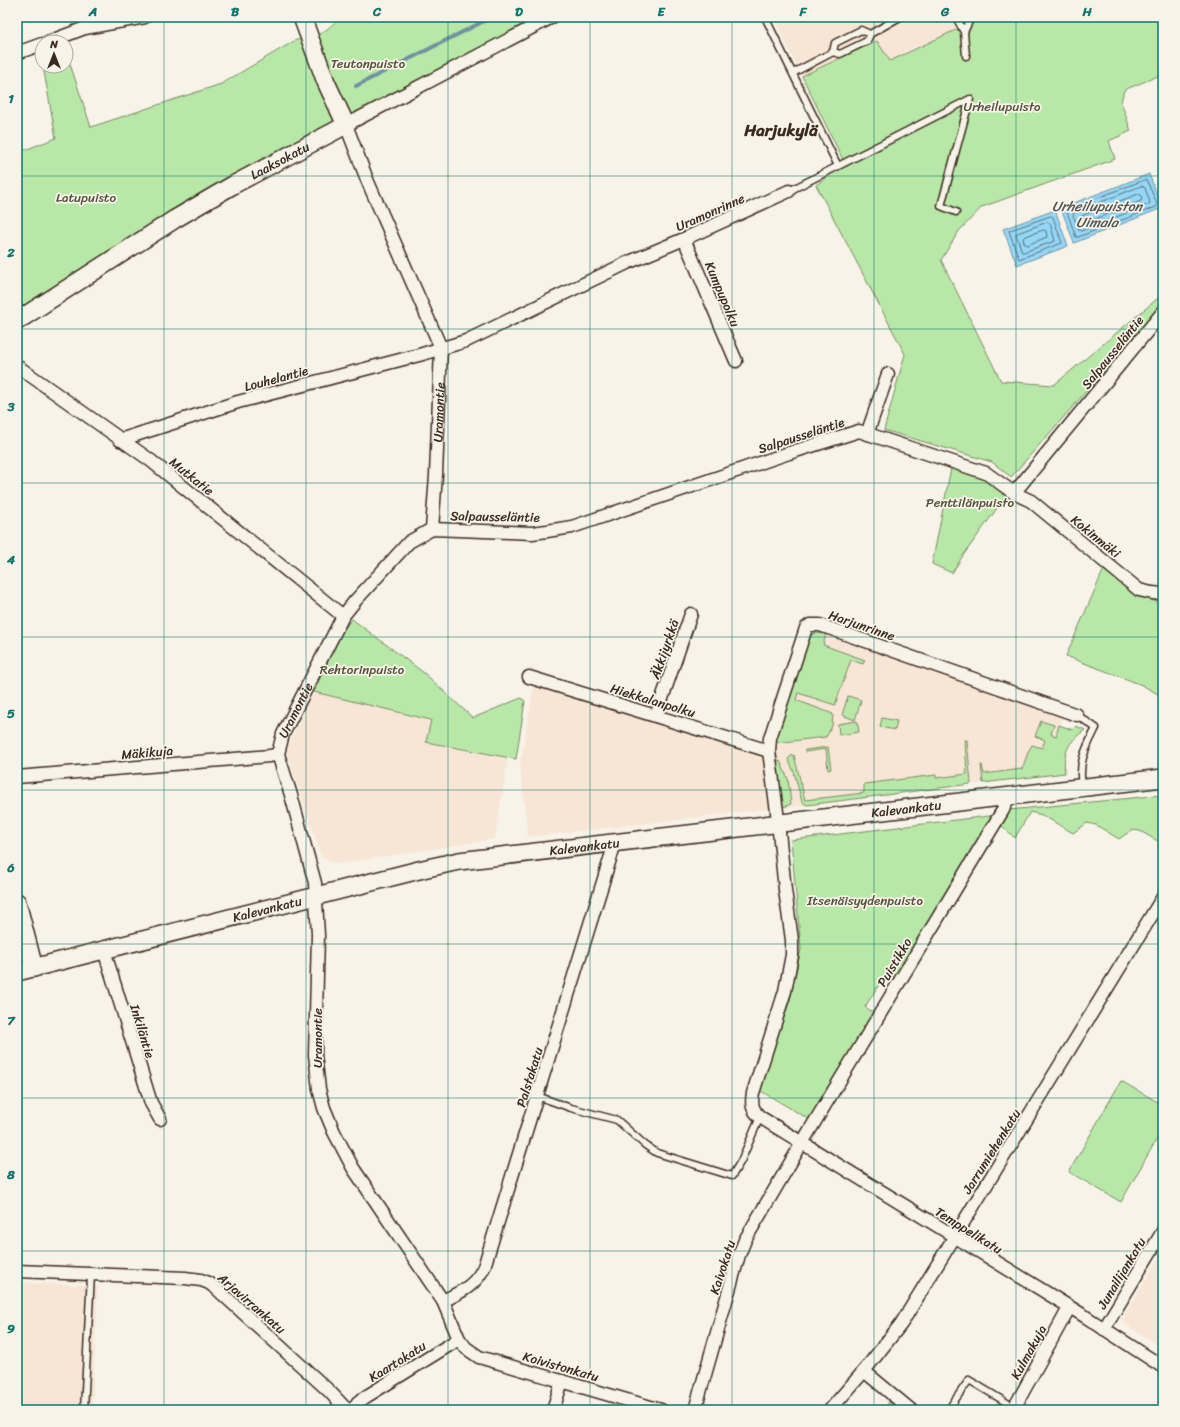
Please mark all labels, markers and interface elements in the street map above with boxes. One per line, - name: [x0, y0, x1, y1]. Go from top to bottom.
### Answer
- text: A: [88, 0, 97, 23]
- text: B: [231, 0, 240, 23]
- text: C: [372, 0, 382, 23]
- text: D: [515, 0, 523, 23]
- text: E: [657, 0, 666, 23]
- text: F: [798, 0, 807, 23]
- text: G: [940, 0, 950, 23]
- text: H: [1081, 0, 1092, 23]
- north arrow: [34, 34, 74, 74]
- text: N: [49, 35, 58, 54]
- park label: Teutonpuisto: [331, 52, 406, 75]
- text: 1: [8, 87, 14, 110]
- park label: Urheilupuisto: [964, 95, 1041, 118]
- district label: Harjukylä: [743, 115, 819, 145]
- street label: Laaksokatu: [246, 135, 314, 186]
- park label: Latupuisto: [56, 186, 117, 209]
- street label: Uramonrinne: [672, 187, 749, 238]
- water label: Urheilupuiston Uimala: [1052, 194, 1144, 235]
- text: 2: [6, 241, 15, 264]
- street label: Kumpupolku: [698, 258, 747, 331]
- street label: Salpausseläntie: [1075, 310, 1150, 394]
- street label: Louhelantie: [242, 359, 311, 398]
- street label: Uramontie: [426, 381, 452, 443]
- text: 3: [6, 395, 15, 418]
- street label: Salpausseläntie: [755, 411, 847, 460]
- street label: Mutkatie: [164, 451, 219, 502]
- park label: Penttilänpuisto: [926, 491, 1015, 514]
- street label: Salpausseläntie: [450, 504, 540, 529]
- street label: Kokinmäki: [1066, 509, 1126, 564]
- text: 4: [6, 548, 16, 571]
- street label: Harjunrinne: [825, 603, 898, 648]
- street label: Äkkijyrkkä: [643, 616, 686, 683]
- park label: Rehtorinpuisto: [320, 658, 405, 681]
- street label: Hiekkalanpolku: [607, 677, 698, 724]
- street label: Uramontie: [272, 678, 320, 742]
- text: 5: [7, 702, 15, 725]
- street label: Mäkikuja: [120, 739, 174, 766]
- street label: Kalevankatu: [870, 793, 943, 824]
- street label: Kalevankatu: [548, 831, 621, 862]
- text: 6: [6, 856, 15, 879]
- street label: Kalevankatu: [230, 889, 304, 929]
- park label: Itsenäisyydenpuisto: [806, 889, 923, 912]
- street label: Puistikko: [871, 933, 918, 991]
- street label: Inkiläntie: [123, 1000, 162, 1061]
- street label: Uramontie: [306, 1008, 329, 1068]
- text: 7: [7, 1009, 16, 1032]
- street label: Palstakatu: [509, 1044, 550, 1110]
- street label: Jarrumiehenkatu: [955, 1104, 1027, 1199]
- text: 8: [6, 1163, 15, 1186]
- street label: Temppelikatu: [930, 1201, 1007, 1260]
- street label: Junailijankatu: [1090, 1233, 1152, 1315]
- street label: Kaivokatu: [703, 1237, 742, 1297]
- street label: Arjavirrankatu: [211, 1266, 291, 1340]
- text: 9: [7, 1317, 15, 1340]
- street label: Kulmakuja: [1004, 1320, 1053, 1384]
- street label: Kaartokatu: [364, 1335, 431, 1388]
- street label: Koivistonkatu: [520, 1345, 602, 1388]

